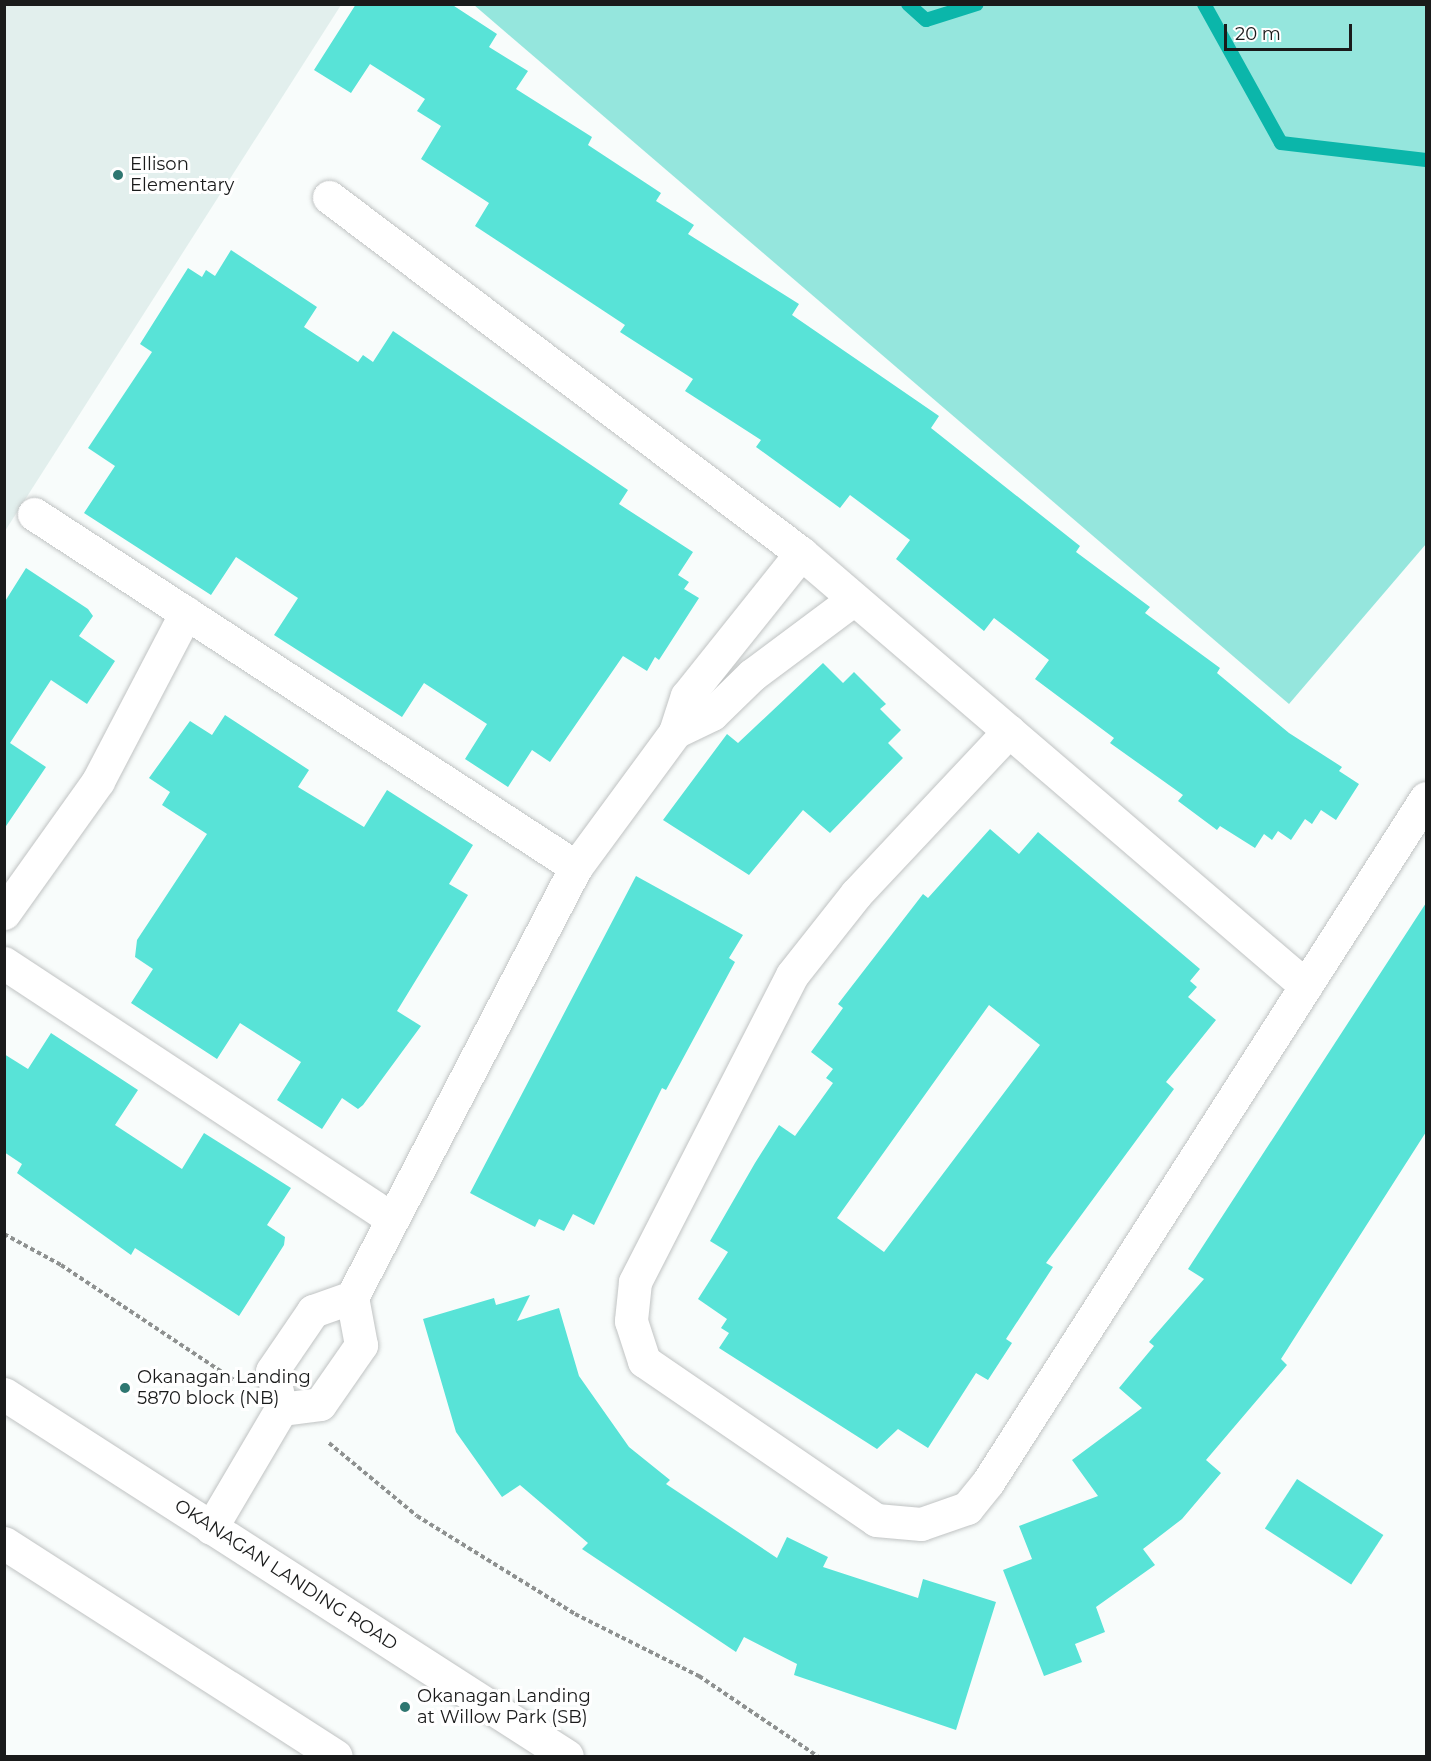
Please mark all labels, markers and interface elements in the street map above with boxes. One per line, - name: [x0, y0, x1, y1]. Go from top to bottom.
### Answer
- scale bar: [1227, 12, 1354, 50]
- text: 20 m: [1235, 23, 1281, 45]
- place label: Ellison Elementary: [130, 154, 234, 196]
- marker: Ellison Elementary: [111, 168, 125, 182]
- place label: Okanagan Landing 5870 block (NB): [137, 1367, 311, 1410]
- marker: Okanagan Landing 5870 block (NB): [118, 1381, 132, 1395]
- street label: OKANAGAN LANDING ROAD: [171, 1495, 401, 1655]
- place label: Okanagan Landing at Willow Park (SB): [417, 1686, 591, 1728]
- marker: Okanagan Landing at Willow Park (SB): [398, 1700, 412, 1714]

